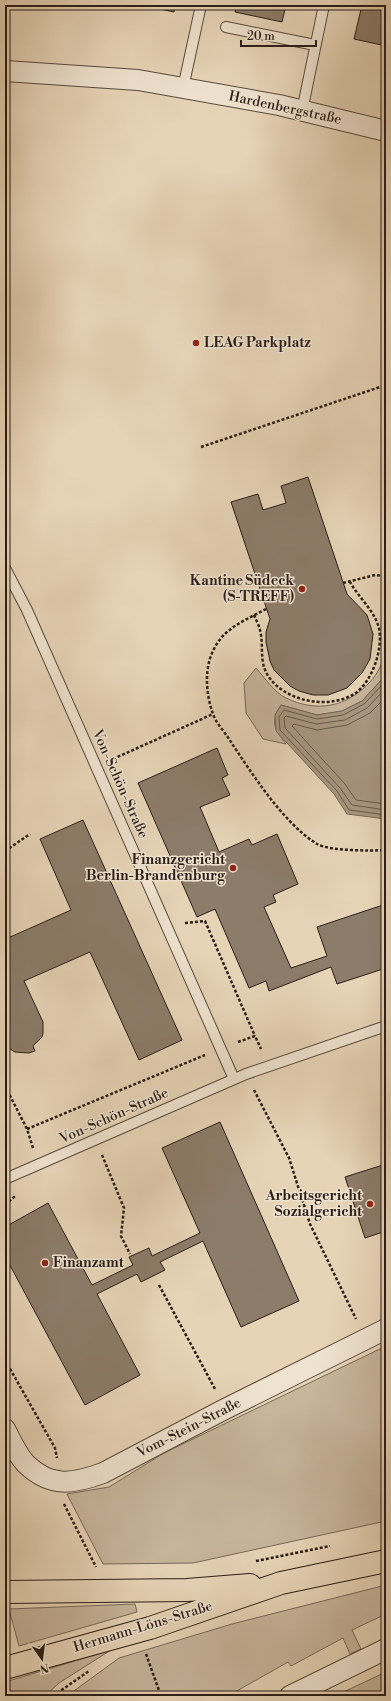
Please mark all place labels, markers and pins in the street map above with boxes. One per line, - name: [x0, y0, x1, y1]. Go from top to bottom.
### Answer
- place label: LEAG Parkplatz: [204, 334, 311, 352]
- marker: LEAG Parkplatz: [191, 338, 201, 348]
- place label: Kantine Südeck (S-TREFF): [190, 572, 294, 606]
- marker: Kantine Südeck (S-TREFF): [297, 584, 307, 594]
- place label: Finanzgericht Berlin-Brandenburg: [86, 851, 226, 885]
- marker: Finanzgericht Berlin-Brandenburg: [228, 863, 238, 873]
- place label: Arbeitsgericht Sozialgericht: [264, 1187, 363, 1221]
- marker: Arbeitsgericht Sozialgericht: [365, 1199, 375, 1209]
- place label: Finanzamt: [53, 1254, 125, 1272]
- marker: Finanzamt: [40, 1258, 50, 1268]

